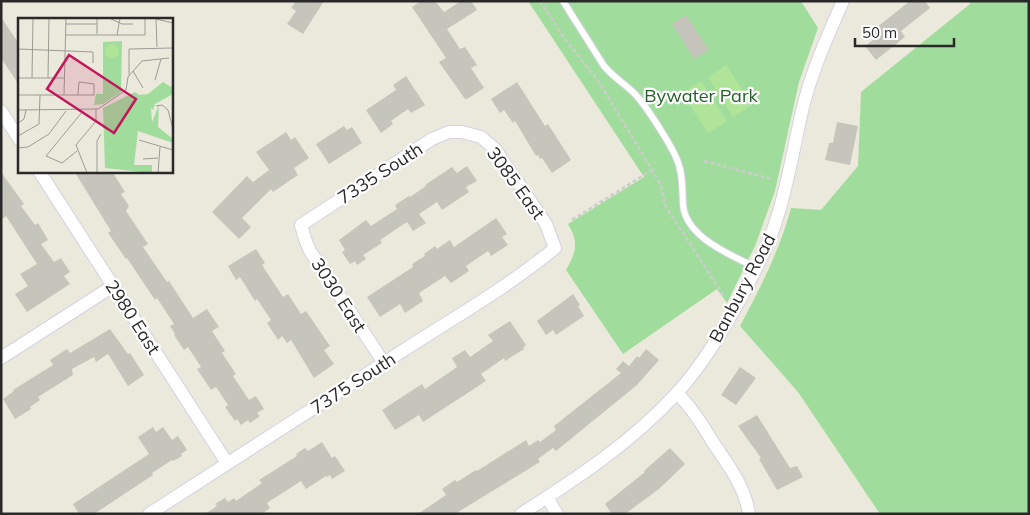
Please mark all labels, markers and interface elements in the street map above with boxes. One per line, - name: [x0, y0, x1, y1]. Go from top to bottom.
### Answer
- scale bar: [855, 15, 954, 47]
- inset map: [18, 18, 172, 172]
- text: 50 m: [862, 23, 897, 42]
- park label: Bywater Park: [644, 84, 758, 107]
- street label: 7335 South: [333, 137, 427, 209]
- street label: 3085 East: [482, 142, 550, 224]
- street label: Banbury Road: [704, 230, 780, 346]
- street label: 3030 East: [306, 253, 372, 337]
- street label: 2980 East: [100, 275, 166, 359]
- street label: 7375 South: [306, 347, 400, 419]

